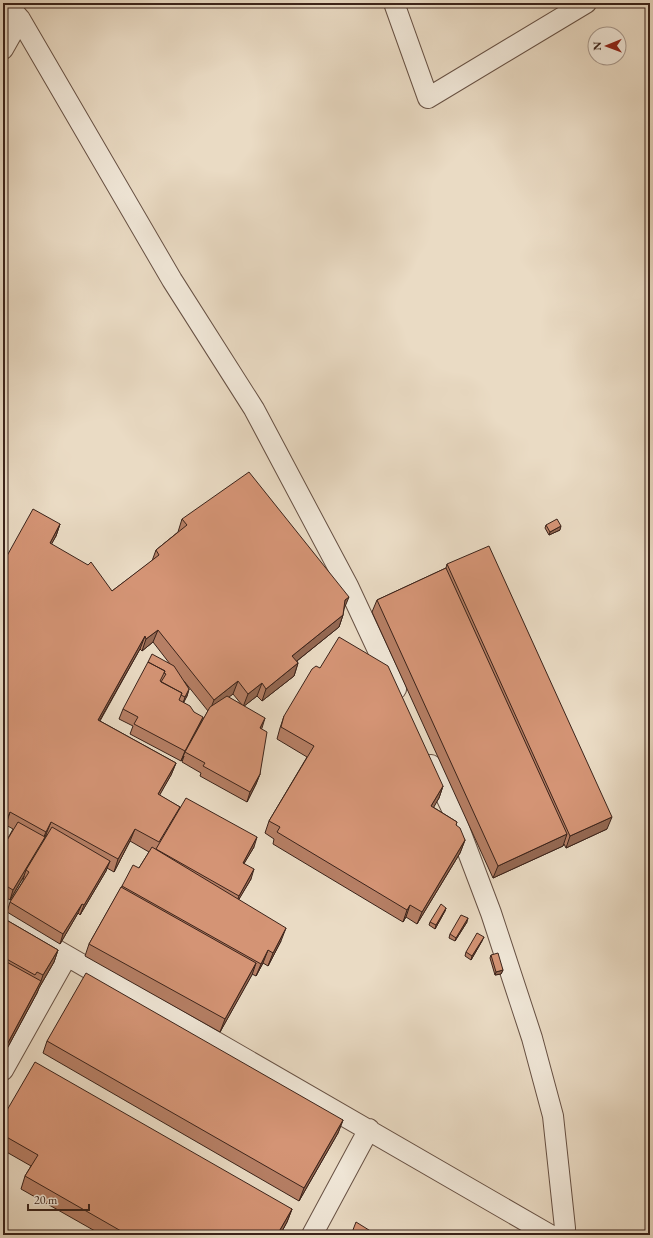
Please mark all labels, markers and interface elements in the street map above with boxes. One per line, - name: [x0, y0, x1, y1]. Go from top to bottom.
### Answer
- north arrow: [587, 26, 627, 66]
- text: N: [590, 42, 604, 51]
- scale bar: [28, 1186, 89, 1212]
- text: 20 m: [34, 1192, 58, 1208]

